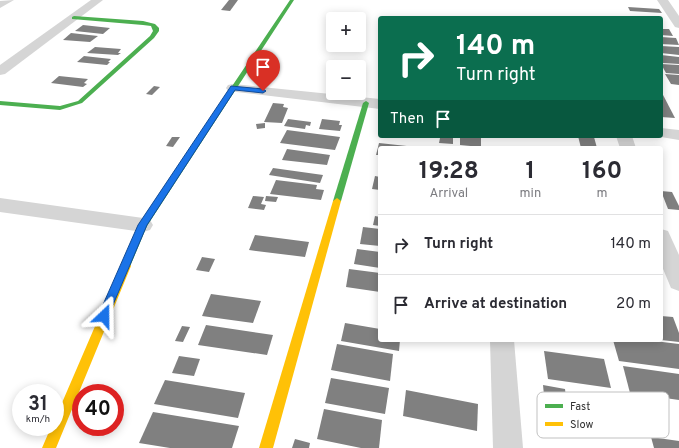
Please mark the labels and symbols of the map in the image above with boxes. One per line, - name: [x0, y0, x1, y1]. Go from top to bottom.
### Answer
- pin: [246, 50, 280, 91]
- position arrow: [83, 295, 125, 337]
- speed limit sign: 40: [72, 384, 124, 436]
- legend: [537, 392, 669, 438]
- text: Fast: [570, 400, 590, 414]
- text: Slow: [570, 418, 593, 432]

